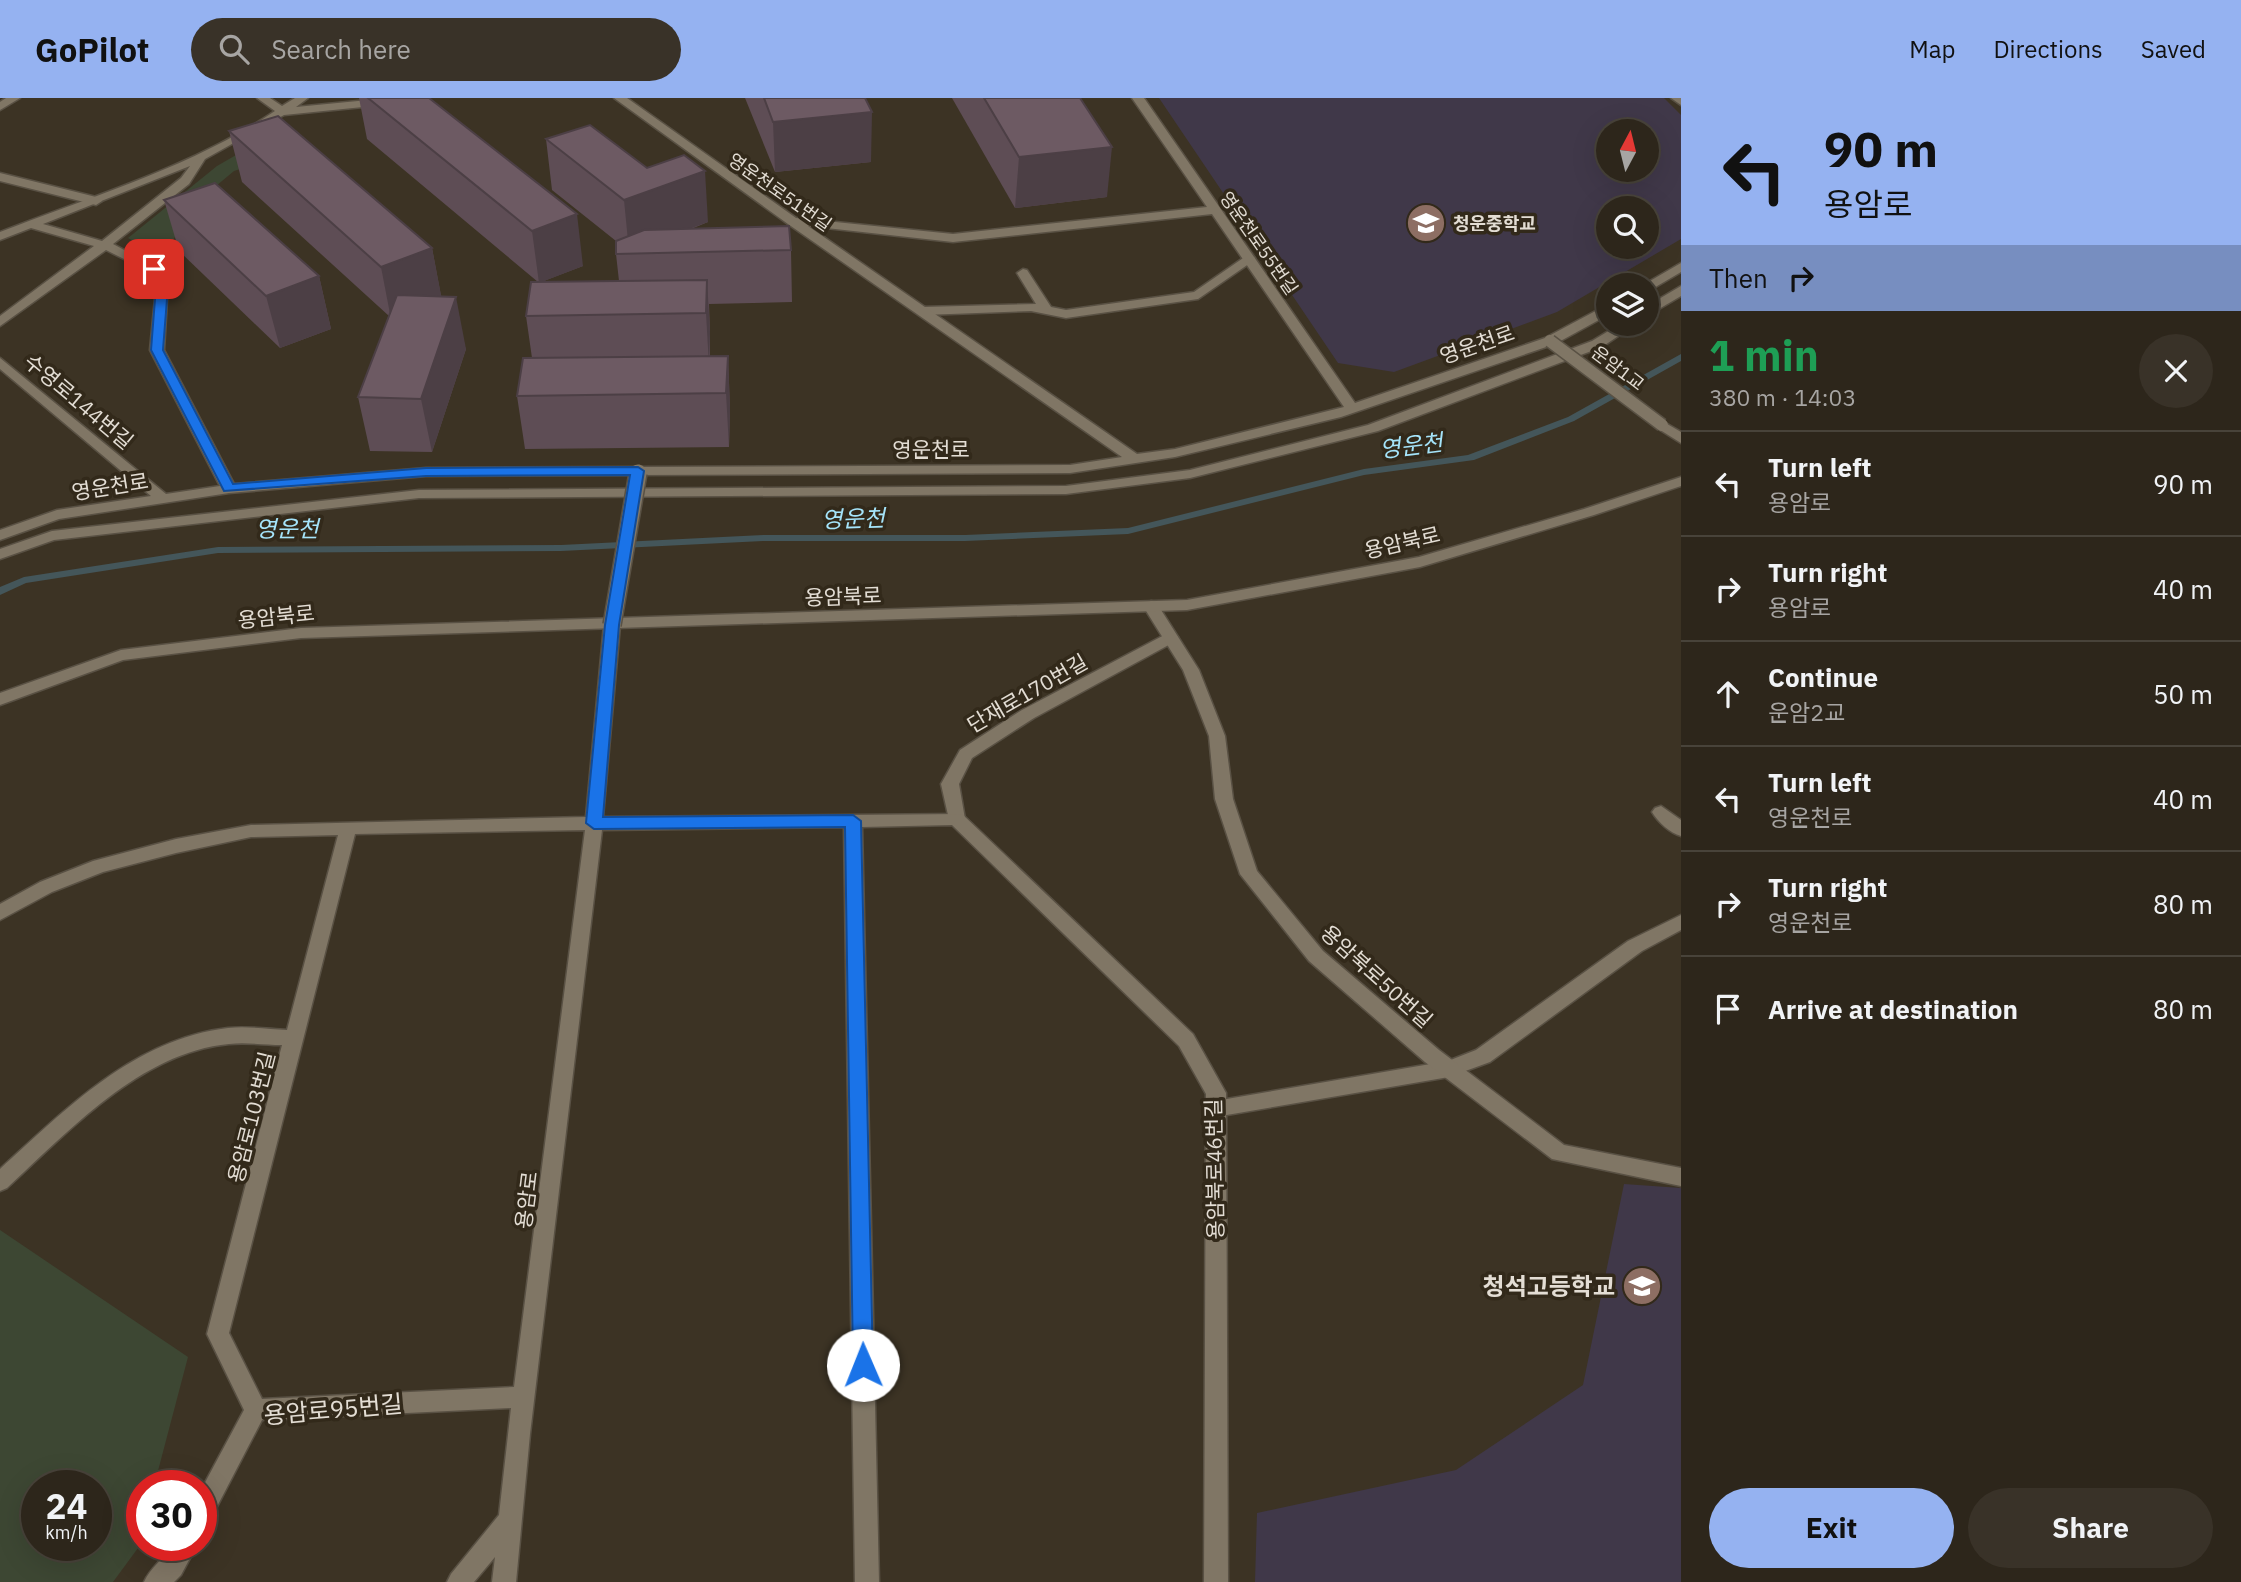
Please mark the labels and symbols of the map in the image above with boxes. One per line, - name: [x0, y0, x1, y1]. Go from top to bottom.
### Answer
- north arrow: [1596, 119, 1659, 182]
- street label: 영운천로51번길: [724, 148, 836, 236]
- street label: 영운천로55번길: [1215, 187, 1303, 299]
- school or university icon: 청운중학교: [1405, 202, 1447, 244]
- place label: 청운중학교: [1453, 212, 1536, 235]
- pin: [124, 239, 184, 299]
- street label: 영운천로: [1436, 318, 1518, 370]
- street label: 운암1교: [1587, 341, 1649, 395]
- street label: 수영로144번길: [19, 347, 139, 455]
- water label: 영운천: [1378, 426, 1447, 464]
- street label: 영운천로: [892, 435, 970, 463]
- street label: 영운천로: [70, 466, 150, 506]
- water label: 영운천: [821, 502, 888, 534]
- water label: 영운천: [255, 513, 322, 543]
- street label: 용암북로: [1361, 520, 1443, 564]
- street label: 용암북로: [804, 581, 882, 611]
- street label: 용암북로: [236, 598, 316, 634]
- street label: 단재로170번길: [962, 647, 1092, 739]
- street label: 용암북로50번길: [1315, 918, 1439, 1034]
- street label: 용암로103번길: [221, 1048, 281, 1186]
- street label: 용암북로46번길: [1199, 1098, 1229, 1240]
- street label: 용암로: [509, 1170, 543, 1230]
- school or university icon: 청석고등학교: [1621, 1265, 1663, 1307]
- place label: 청석고등학교: [1483, 1270, 1615, 1302]
- position arrow: [826, 1328, 900, 1402]
- street label: 용암로95번길: [262, 1387, 404, 1431]
- speed limit sign: 30: [126, 1470, 217, 1561]

